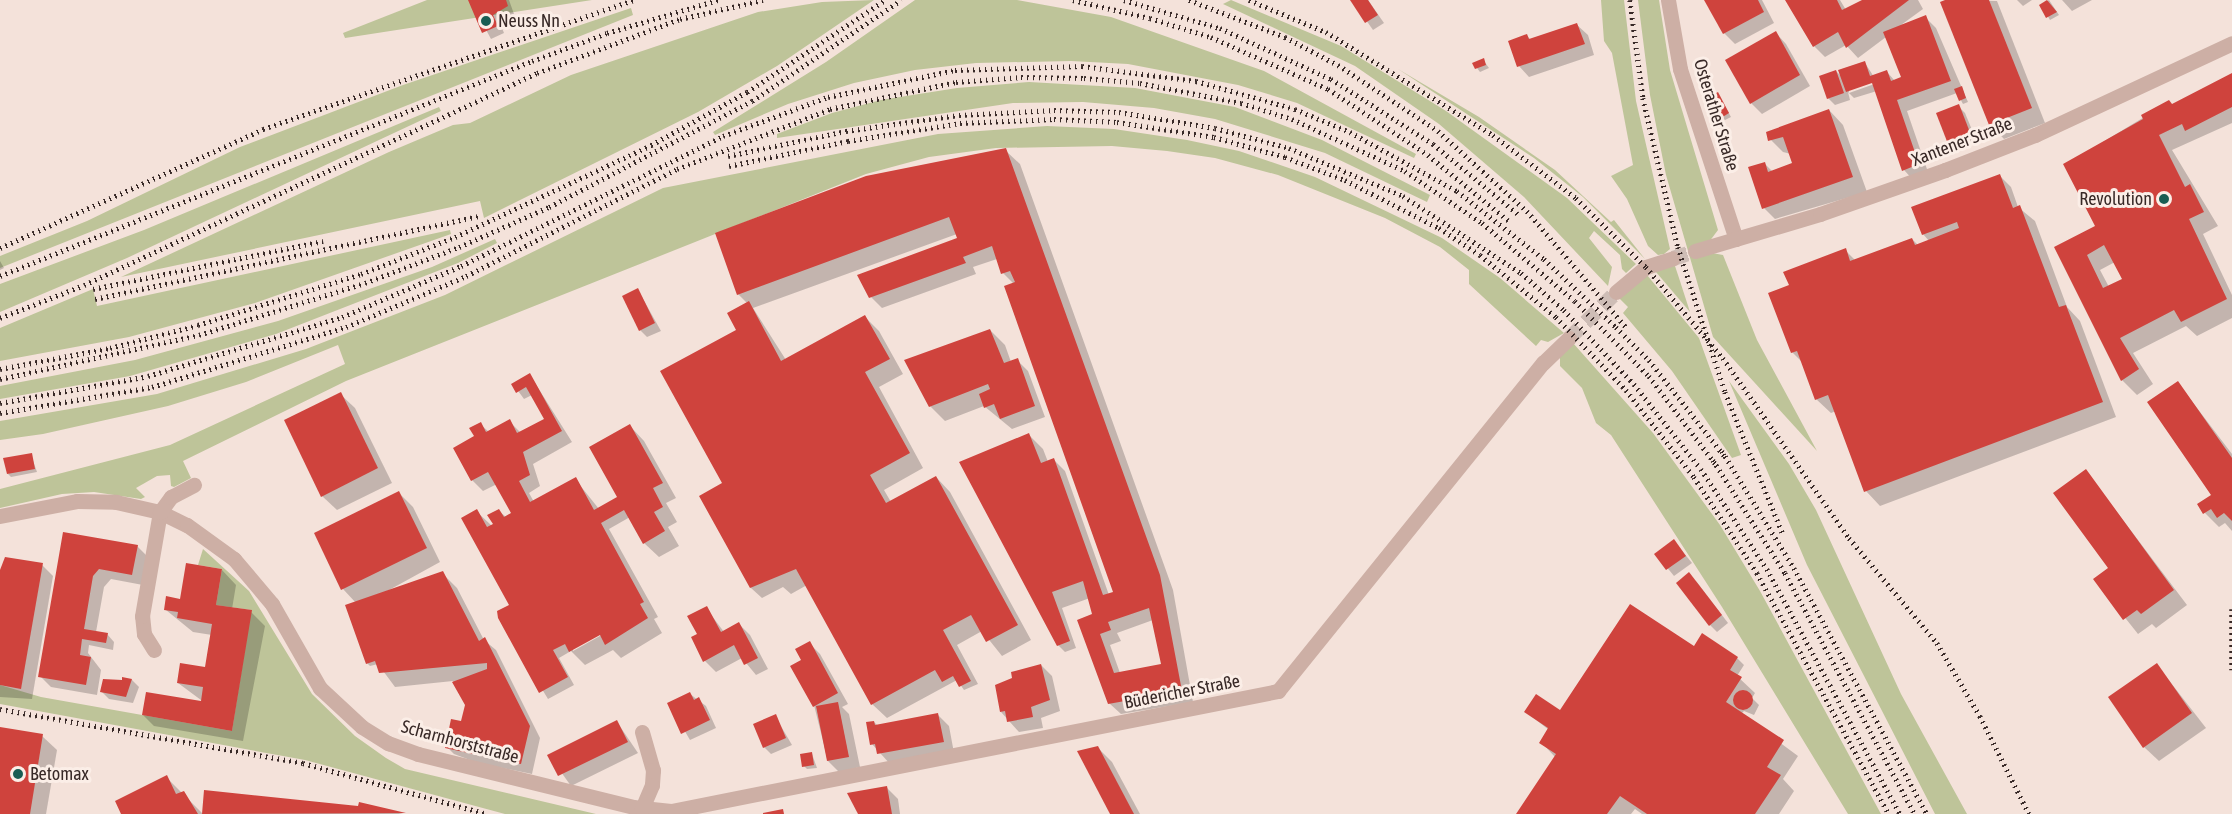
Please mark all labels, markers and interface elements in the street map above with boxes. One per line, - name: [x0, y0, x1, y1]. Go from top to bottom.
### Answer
- place label: Neuss Nn: [498, 10, 560, 32]
- marker: Neuss Nn: [479, 14, 493, 28]
- street label: Osterather Straße: [1689, 56, 1743, 174]
- street label: Xantener Straße: [1909, 113, 2015, 171]
- place label: Revolution: [2079, 188, 2152, 210]
- marker: Revolution: [2157, 192, 2171, 206]
- street label: Büdericher Straße: [1122, 670, 1242, 714]
- street label: Scharnhorststraße: [399, 716, 521, 768]
- place label: Betomax: [30, 763, 89, 785]
- marker: Betomax: [11, 767, 25, 781]

